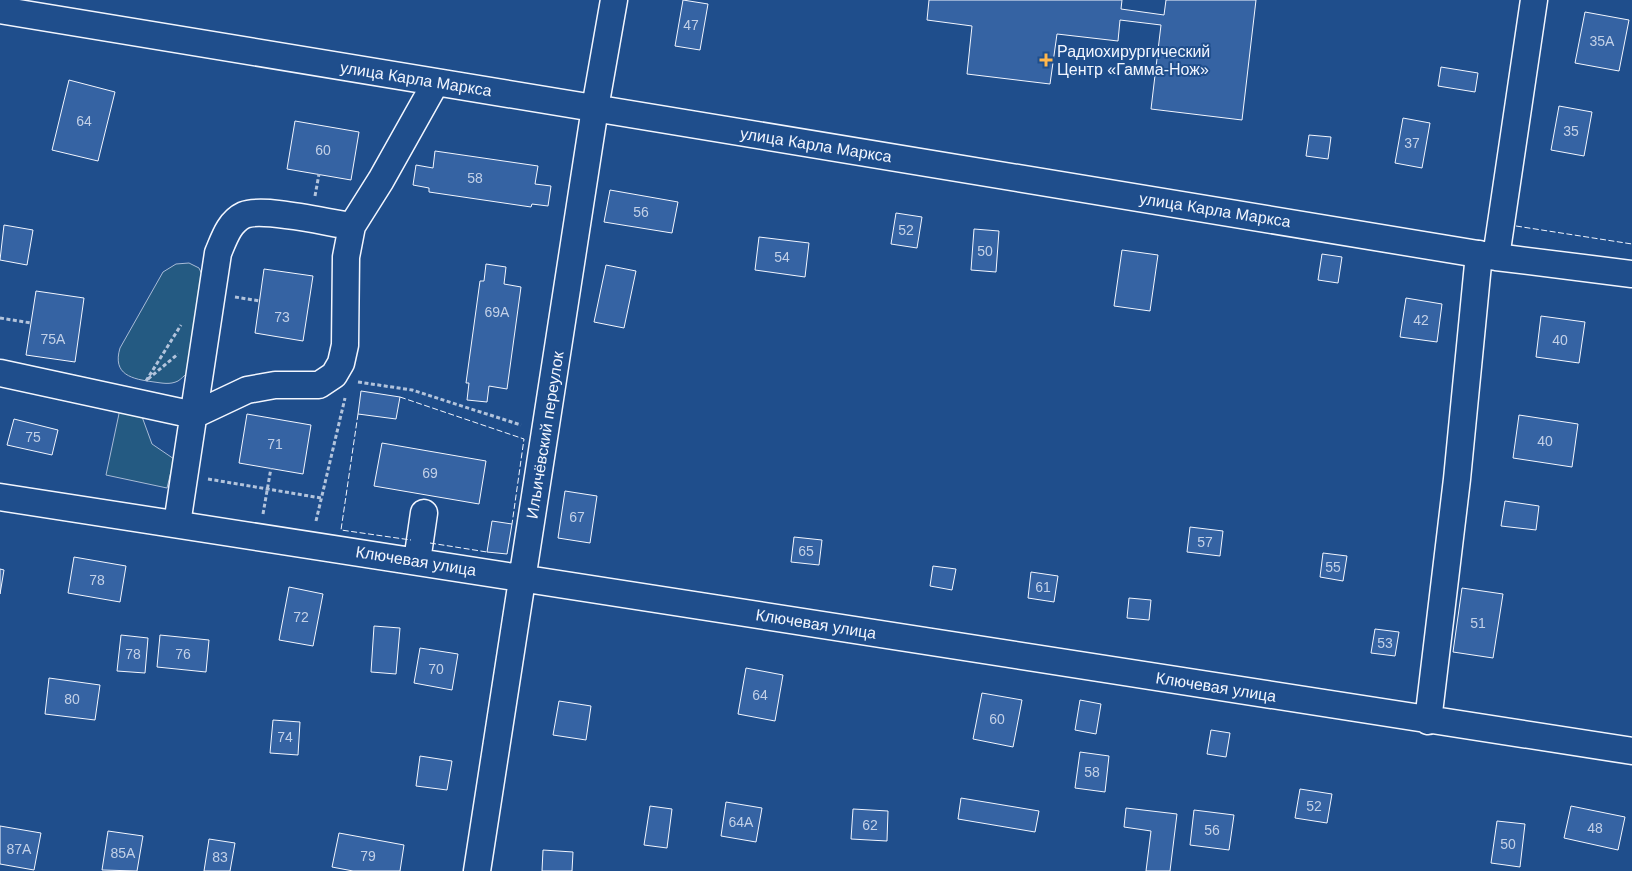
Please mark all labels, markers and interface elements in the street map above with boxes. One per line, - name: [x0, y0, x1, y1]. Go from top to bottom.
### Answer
- house number: 47: [683, 17, 699, 33]
- house number: 35А: [1590, 33, 1615, 49]
- place label: Радиохирургический Центр «Гамма-Нож»: [1057, 43, 1210, 78]
- marker: Радиохирургический Центр «Гамма-Нож»: [1039, 53, 1053, 67]
- street label: улица Карла Маркса: [339, 59, 493, 99]
- house number: 64: [76, 113, 92, 129]
- house number: 35: [1563, 123, 1579, 139]
- street label: улица Карла Маркса: [739, 125, 893, 165]
- house number: 37: [1404, 135, 1420, 151]
- house number: 60: [315, 142, 331, 158]
- house number: 58: [467, 170, 483, 186]
- street label: улица Карла Маркса: [1138, 190, 1292, 230]
- house number: 56: [633, 204, 649, 220]
- house number: 52: [898, 222, 914, 238]
- house number: 50: [977, 243, 993, 259]
- house number: 54: [774, 249, 790, 265]
- house number: 69А: [485, 304, 510, 320]
- house number: 73: [274, 309, 290, 325]
- house number: 42: [1413, 312, 1429, 328]
- house number: 75А: [41, 331, 66, 347]
- house number: 40: [1552, 332, 1568, 348]
- street label: Ильичёвский переулок: [523, 349, 567, 520]
- house number: 75: [25, 429, 41, 445]
- house number: 40: [1537, 433, 1553, 449]
- house number: 71: [267, 436, 283, 452]
- house number: 69: [422, 465, 438, 481]
- house number: 67: [569, 509, 585, 525]
- house number: 57: [1197, 534, 1213, 550]
- street label: Ключевая улица: [354, 543, 478, 579]
- house number: 65: [798, 543, 814, 559]
- house number: 55: [1325, 559, 1341, 575]
- house number: 78: [89, 572, 105, 588]
- house number: 61: [1035, 579, 1051, 595]
- street label: Ключевая улица: [754, 606, 878, 642]
- house number: 72: [293, 609, 309, 625]
- house number: 51: [1470, 615, 1486, 631]
- house number: 53: [1377, 635, 1393, 651]
- house number: 78: [125, 646, 141, 662]
- house number: 76: [175, 646, 191, 662]
- house number: 70: [428, 661, 444, 677]
- street label: Ключевая улица: [1154, 669, 1278, 705]
- house number: 64: [752, 687, 768, 703]
- house number: 80: [64, 691, 80, 707]
- house number: 60: [989, 711, 1005, 727]
- house number: 74: [277, 729, 293, 745]
- house number: 58: [1084, 764, 1100, 780]
- house number: 52: [1306, 798, 1322, 814]
- house number: 64А: [729, 814, 754, 830]
- house number: 62: [862, 817, 878, 833]
- house number: 48: [1587, 820, 1603, 836]
- house number: 56: [1204, 822, 1220, 838]
- house number: 50: [1500, 836, 1516, 852]
- house number: 87А: [7, 841, 32, 857]
- house number: 85А: [111, 845, 136, 861]
- house number: 79: [360, 848, 376, 864]
- house number: 83: [212, 849, 228, 865]

